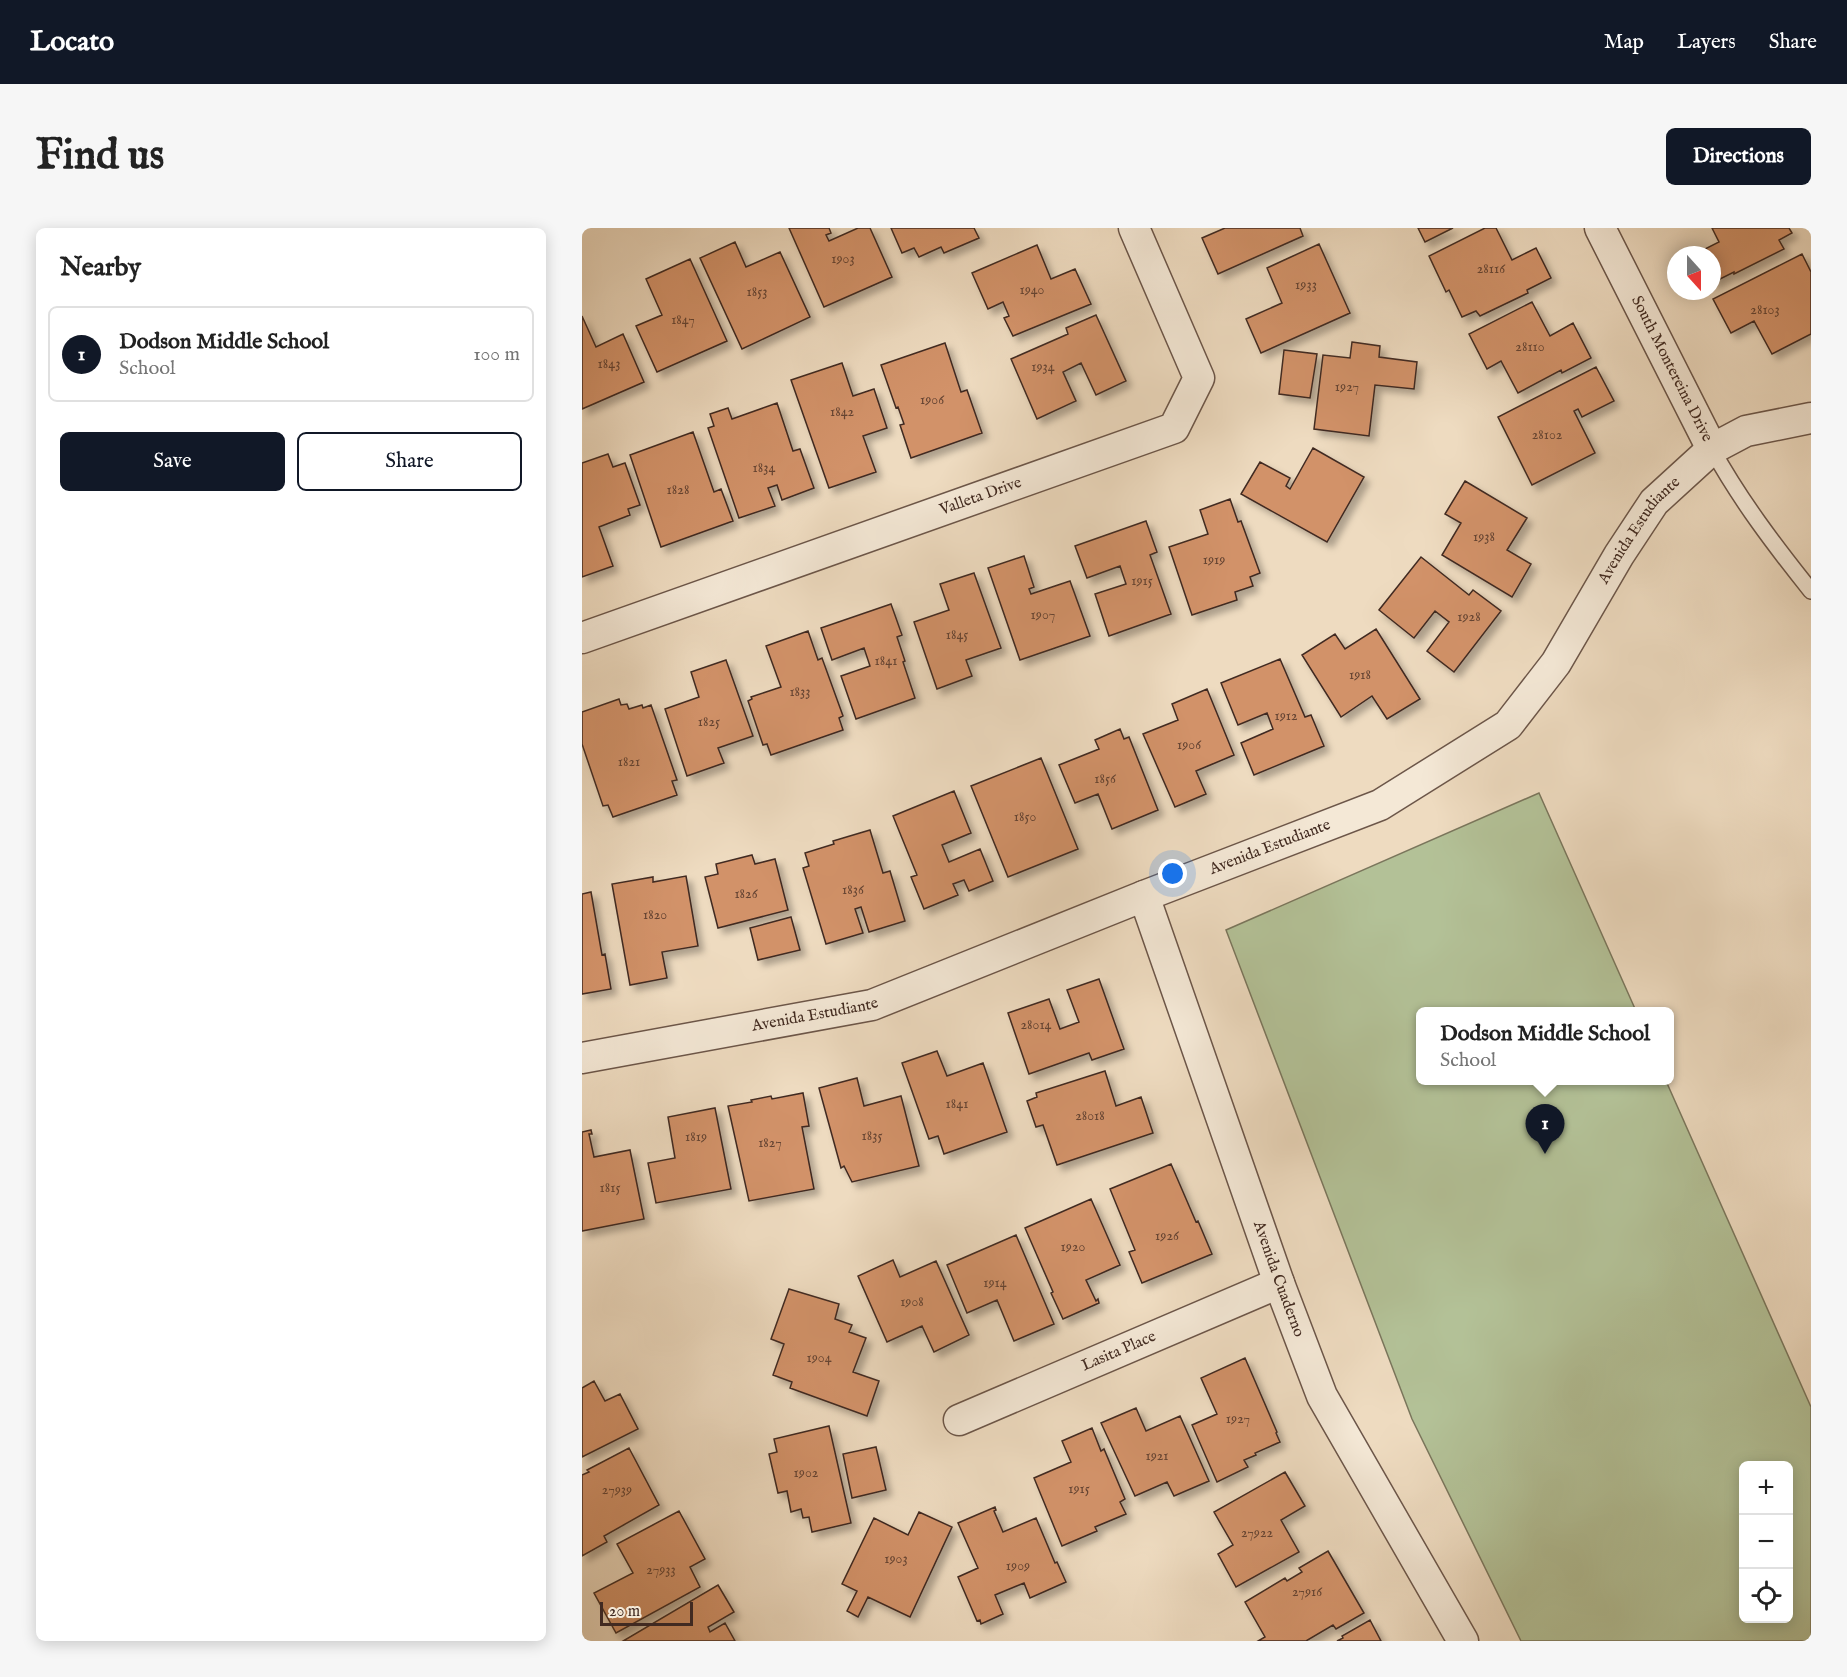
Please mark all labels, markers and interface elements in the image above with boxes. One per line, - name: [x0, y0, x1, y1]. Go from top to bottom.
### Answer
- text: Locato: [30, 25, 114, 60]
- text: Map: [1604, 29, 1644, 56]
- text: Layers: [1677, 29, 1736, 56]
- text: Share: [1769, 29, 1817, 56]
- button: Directions: [1666, 128, 1811, 185]
- text: Find us: [36, 130, 164, 183]
- north arrow: [1667, 246, 1721, 300]
- house number: 1903: [831, 250, 855, 268]
- text: Nearby: [60, 251, 141, 284]
- house number: 28116: [1477, 260, 1506, 278]
- house number: 1933: [1295, 276, 1317, 294]
- house number: 1940: [1020, 281, 1045, 299]
- house number: 1853: [746, 283, 768, 301]
- street label: South Montereina Drive: [1626, 293, 1717, 445]
- house number: 28103: [1750, 301, 1780, 319]
- house number: 1847: [671, 311, 695, 329]
- text: Dodson Middle School: [119, 328, 329, 356]
- house number: 28110: [1515, 338, 1545, 356]
- text: 1: [78, 342, 85, 367]
- text: 100 m: [473, 342, 520, 367]
- house number: 1843: [598, 355, 620, 373]
- text: School: [119, 356, 175, 381]
- house number: 1934: [1031, 358, 1055, 376]
- house number: 1927: [1335, 378, 1359, 396]
- house number: 1906: [920, 391, 945, 409]
- house number: 1842: [830, 403, 854, 421]
- house number: 28102: [1532, 426, 1563, 444]
- button: Save: [60, 432, 285, 491]
- button: Share: [297, 432, 522, 491]
- house number: 1834: [753, 459, 776, 477]
- street label: Valleta Drive: [936, 473, 1024, 521]
- street label: Avenida Estudiante: [1594, 473, 1685, 589]
- house number: 1828: [667, 481, 689, 499]
- house number: 1938: [1473, 528, 1495, 546]
- house number: 1919: [1203, 551, 1225, 569]
- house number: 1915: [1131, 572, 1153, 590]
- house number: 1907: [1031, 606, 1055, 624]
- house number: 1928: [1457, 608, 1481, 626]
- house number: 1845: [946, 626, 968, 644]
- house number: 1841: [875, 652, 897, 670]
- house number: 1918: [1349, 666, 1371, 684]
- house number: 1833: [789, 683, 811, 701]
- house number: 1912: [1274, 707, 1298, 725]
- house number: 1825: [698, 713, 720, 731]
- house number: 1906: [1177, 736, 1202, 754]
- house number: 1821: [618, 753, 640, 771]
- house number: 1856: [1094, 770, 1117, 788]
- house number: 1850: [1014, 808, 1036, 826]
- street label: Avenida Estudiante: [1206, 815, 1333, 880]
- your location: [1158, 859, 1187, 888]
- house number: 1836: [842, 881, 865, 899]
- house number: 1826: [734, 885, 759, 903]
- house number: 1820: [643, 906, 667, 924]
- street label: Avenida Estudiante: [749, 993, 882, 1037]
- popup: [1416, 1007, 1674, 1085]
- house number: 28014: [1021, 1016, 1052, 1034]
- text: Dodson Middle School: [1440, 1020, 1650, 1048]
- text: School: [1440, 1048, 1496, 1073]
- house number: 1841: [946, 1095, 968, 1113]
- pin: 1: [1526, 1104, 1564, 1154]
- house number: 28018: [1075, 1107, 1105, 1125]
- house number: 1835: [861, 1127, 883, 1145]
- house number: 1819: [685, 1128, 707, 1146]
- house number: 1827: [758, 1134, 782, 1152]
- house number: 1815: [600, 1179, 621, 1197]
- street label: Avenida Cuaderno: [1248, 1217, 1309, 1340]
- house number: 1926: [1155, 1227, 1180, 1245]
- house number: 1920: [1061, 1238, 1086, 1256]
- house number: 1914: [983, 1274, 1007, 1292]
- house number: 1908: [900, 1293, 924, 1311]
- street label: Lasita Place: [1079, 1327, 1159, 1376]
- house number: 1904: [806, 1349, 832, 1367]
- house number: 1927: [1226, 1410, 1250, 1428]
- house number: 1921: [1145, 1447, 1169, 1465]
- map controls: [1739, 1461, 1793, 1623]
- button: +: [1739, 1461, 1793, 1515]
- house number: 1902: [794, 1464, 819, 1482]
- house number: 1915: [1068, 1480, 1090, 1498]
- house number: 27939: [602, 1481, 632, 1499]
- button: −: [1739, 1515, 1793, 1569]
- house number: 27922: [1241, 1524, 1274, 1542]
- house number: 1903: [884, 1550, 908, 1568]
- house number: 1909: [1006, 1557, 1030, 1575]
- house number: 27933: [646, 1561, 676, 1579]
- button: locate: [1739, 1569, 1793, 1623]
- house number: 27916: [1292, 1583, 1323, 1601]
- scale bar: [600, 1599, 693, 1626]
- text: 20 m: [609, 1602, 640, 1622]

